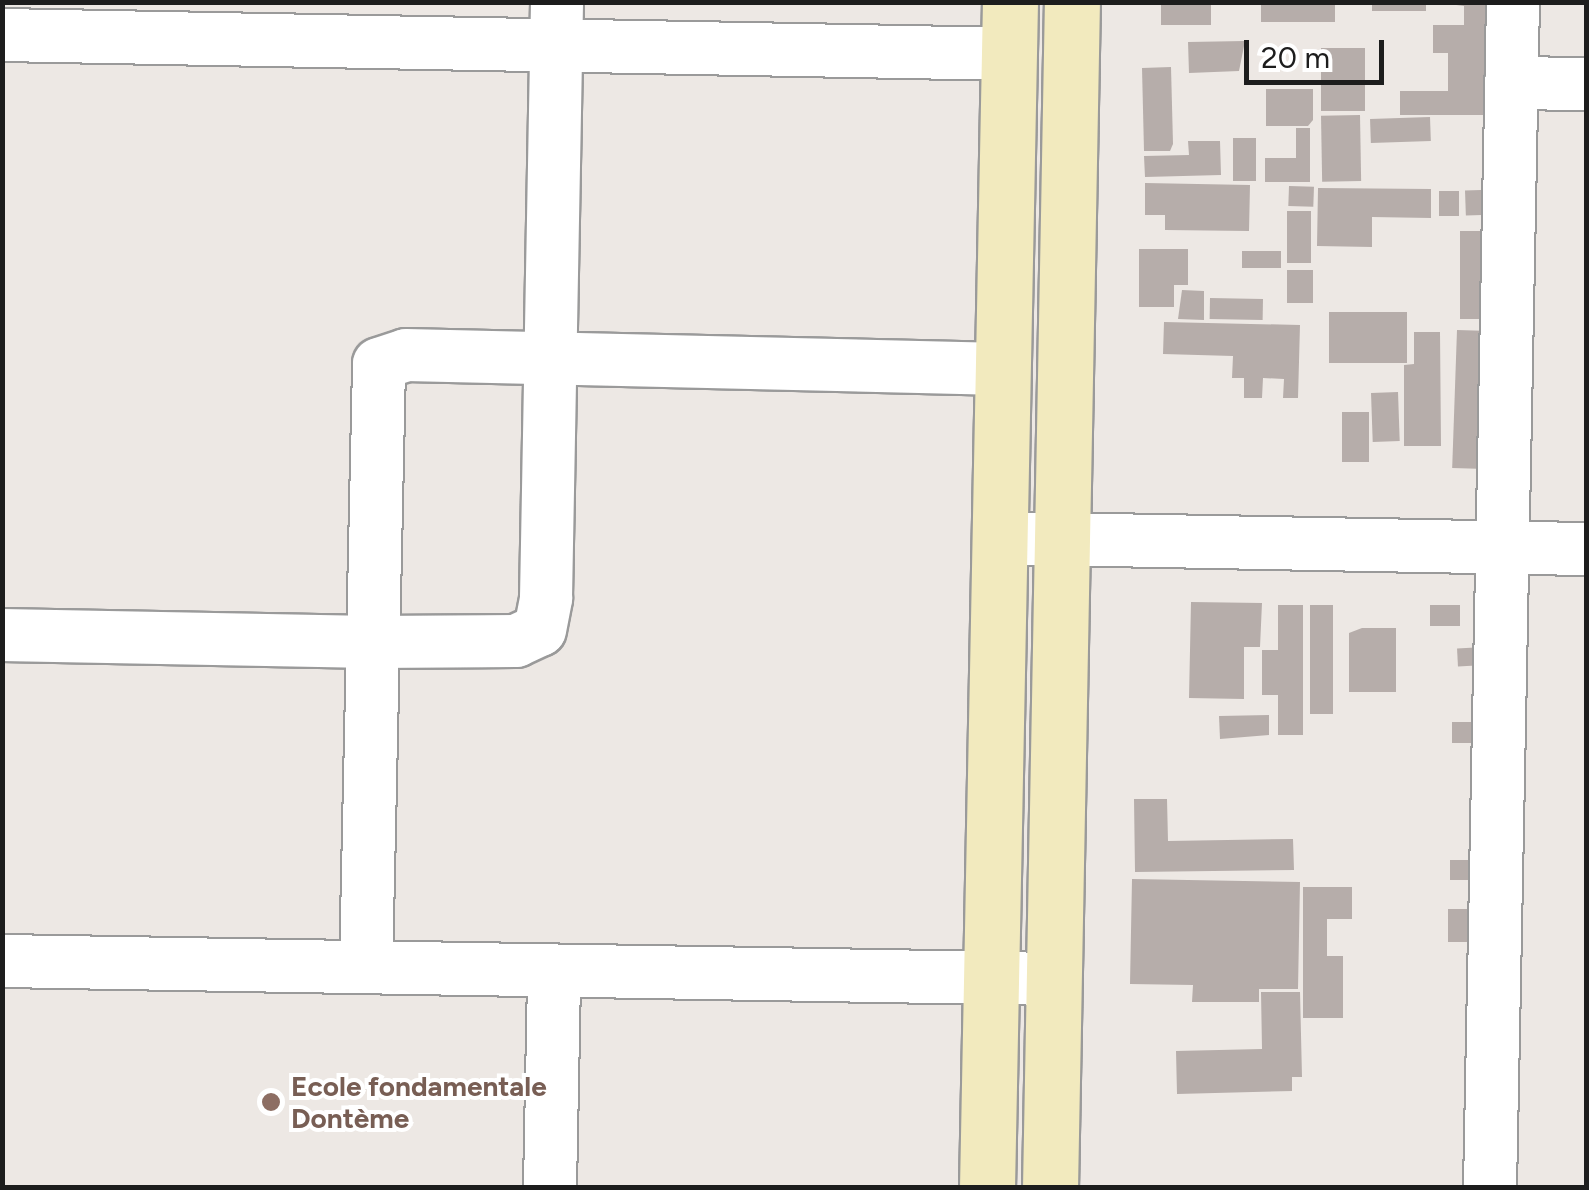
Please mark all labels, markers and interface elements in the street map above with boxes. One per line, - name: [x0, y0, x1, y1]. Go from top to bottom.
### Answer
- scale bar: [1249, 20, 1389, 82]
- text: 20 m: [1261, 39, 1330, 76]
- place label: Ecole fondamentale Dontème: [291, 1069, 547, 1135]
- marker: Ecole fondamentale Dontème: [260, 1091, 282, 1113]

